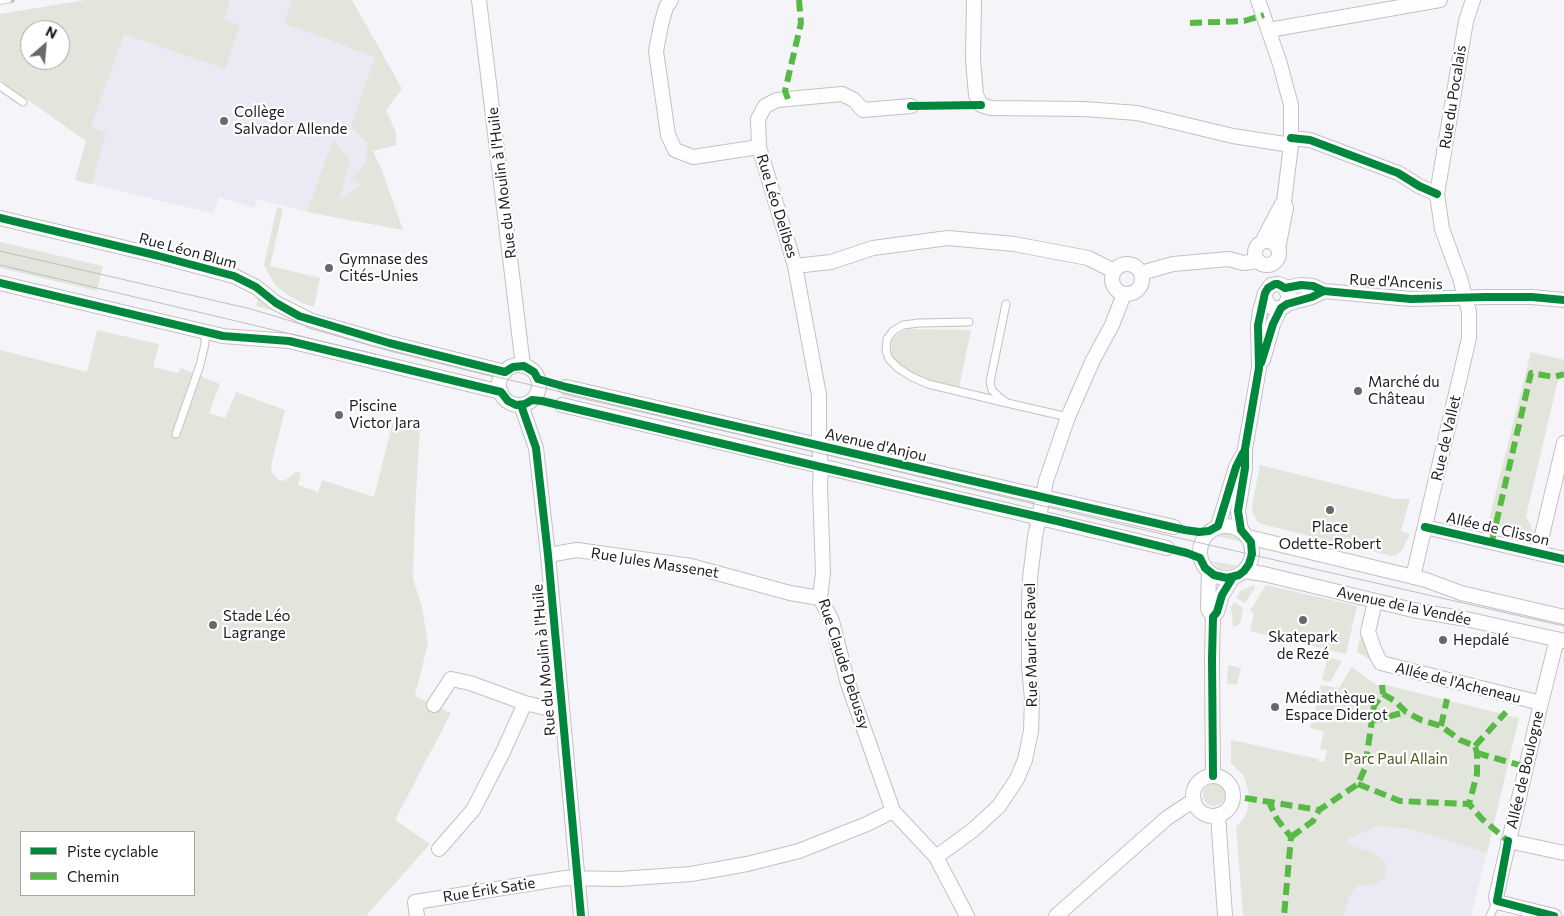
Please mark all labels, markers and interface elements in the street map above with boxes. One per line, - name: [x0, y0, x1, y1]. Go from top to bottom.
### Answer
- north arrow: [20, 20, 70, 70]
- text: N: [43, 22, 60, 42]
- street label: Rue du Pocalais: [1436, 44, 1470, 150]
- place label: Collège Salvador Allende: [234, 103, 347, 138]
- street label: Rue du Moulin à l'Huile: [484, 106, 520, 260]
- marker: Collège Salvador Allende: [218, 115, 230, 127]
- street label: Rue Léo Delibes: [753, 152, 801, 260]
- street label: Rue Léon Blum: [137, 229, 239, 273]
- place label: Gymnase des Cités-Unies: [339, 250, 428, 285]
- marker: Gymnase des Cités-Unies: [323, 262, 335, 274]
- street label: Rue d'Ancenis: [1349, 271, 1443, 293]
- place label: Marché du Château: [1368, 373, 1440, 408]
- marker: Marché du Château: [1352, 385, 1364, 397]
- street label: Rue de Vallet: [1427, 393, 1465, 483]
- place label: Piscine Victor Jara: [349, 397, 420, 432]
- marker: Piscine Victor Jara: [333, 409, 345, 421]
- street label: Avenue d'Anjou: [823, 425, 929, 465]
- marker: Place Odette-Robert: [1324, 504, 1336, 516]
- street label: Allée de Clisson: [1445, 508, 1551, 550]
- place label: Place Odette-Robert: [1279, 518, 1381, 553]
- street label: Rue Jules Massenet: [590, 544, 720, 582]
- street label: Rue du Moulin à l'Huile: [528, 583, 560, 737]
- street label: Rue Maurice Ravel: [1021, 583, 1041, 707]
- street label: Avenue de la Vendée: [1335, 583, 1473, 629]
- street label: Rue Claude Debussy: [814, 596, 874, 732]
- place label: Stade Léo Lagrange: [223, 607, 291, 642]
- marker: Skatepark de Rezé: [1297, 614, 1309, 626]
- marker: Stade Léo Lagrange: [207, 619, 219, 631]
- place label: Skatepark de Rezé: [1268, 628, 1338, 663]
- place label: Hepdalé: [1453, 631, 1509, 649]
- marker: Hepdalé: [1437, 634, 1449, 646]
- street label: Allée de l'Acheneau: [1393, 659, 1523, 707]
- place label: Médiathèque Espace Diderot: [1285, 689, 1388, 724]
- marker: Médiathèque Espace Diderot: [1269, 701, 1281, 713]
- street label: Allée de Boulogne: [1503, 709, 1547, 831]
- park label: Parc Paul Allain: [1344, 750, 1448, 768]
- legend: [20, 831, 195, 896]
- text: Piste cyclable: [67, 842, 158, 860]
- text: Chemin: [67, 867, 119, 885]
- street label: Rue Érik Satie: [441, 874, 537, 906]

